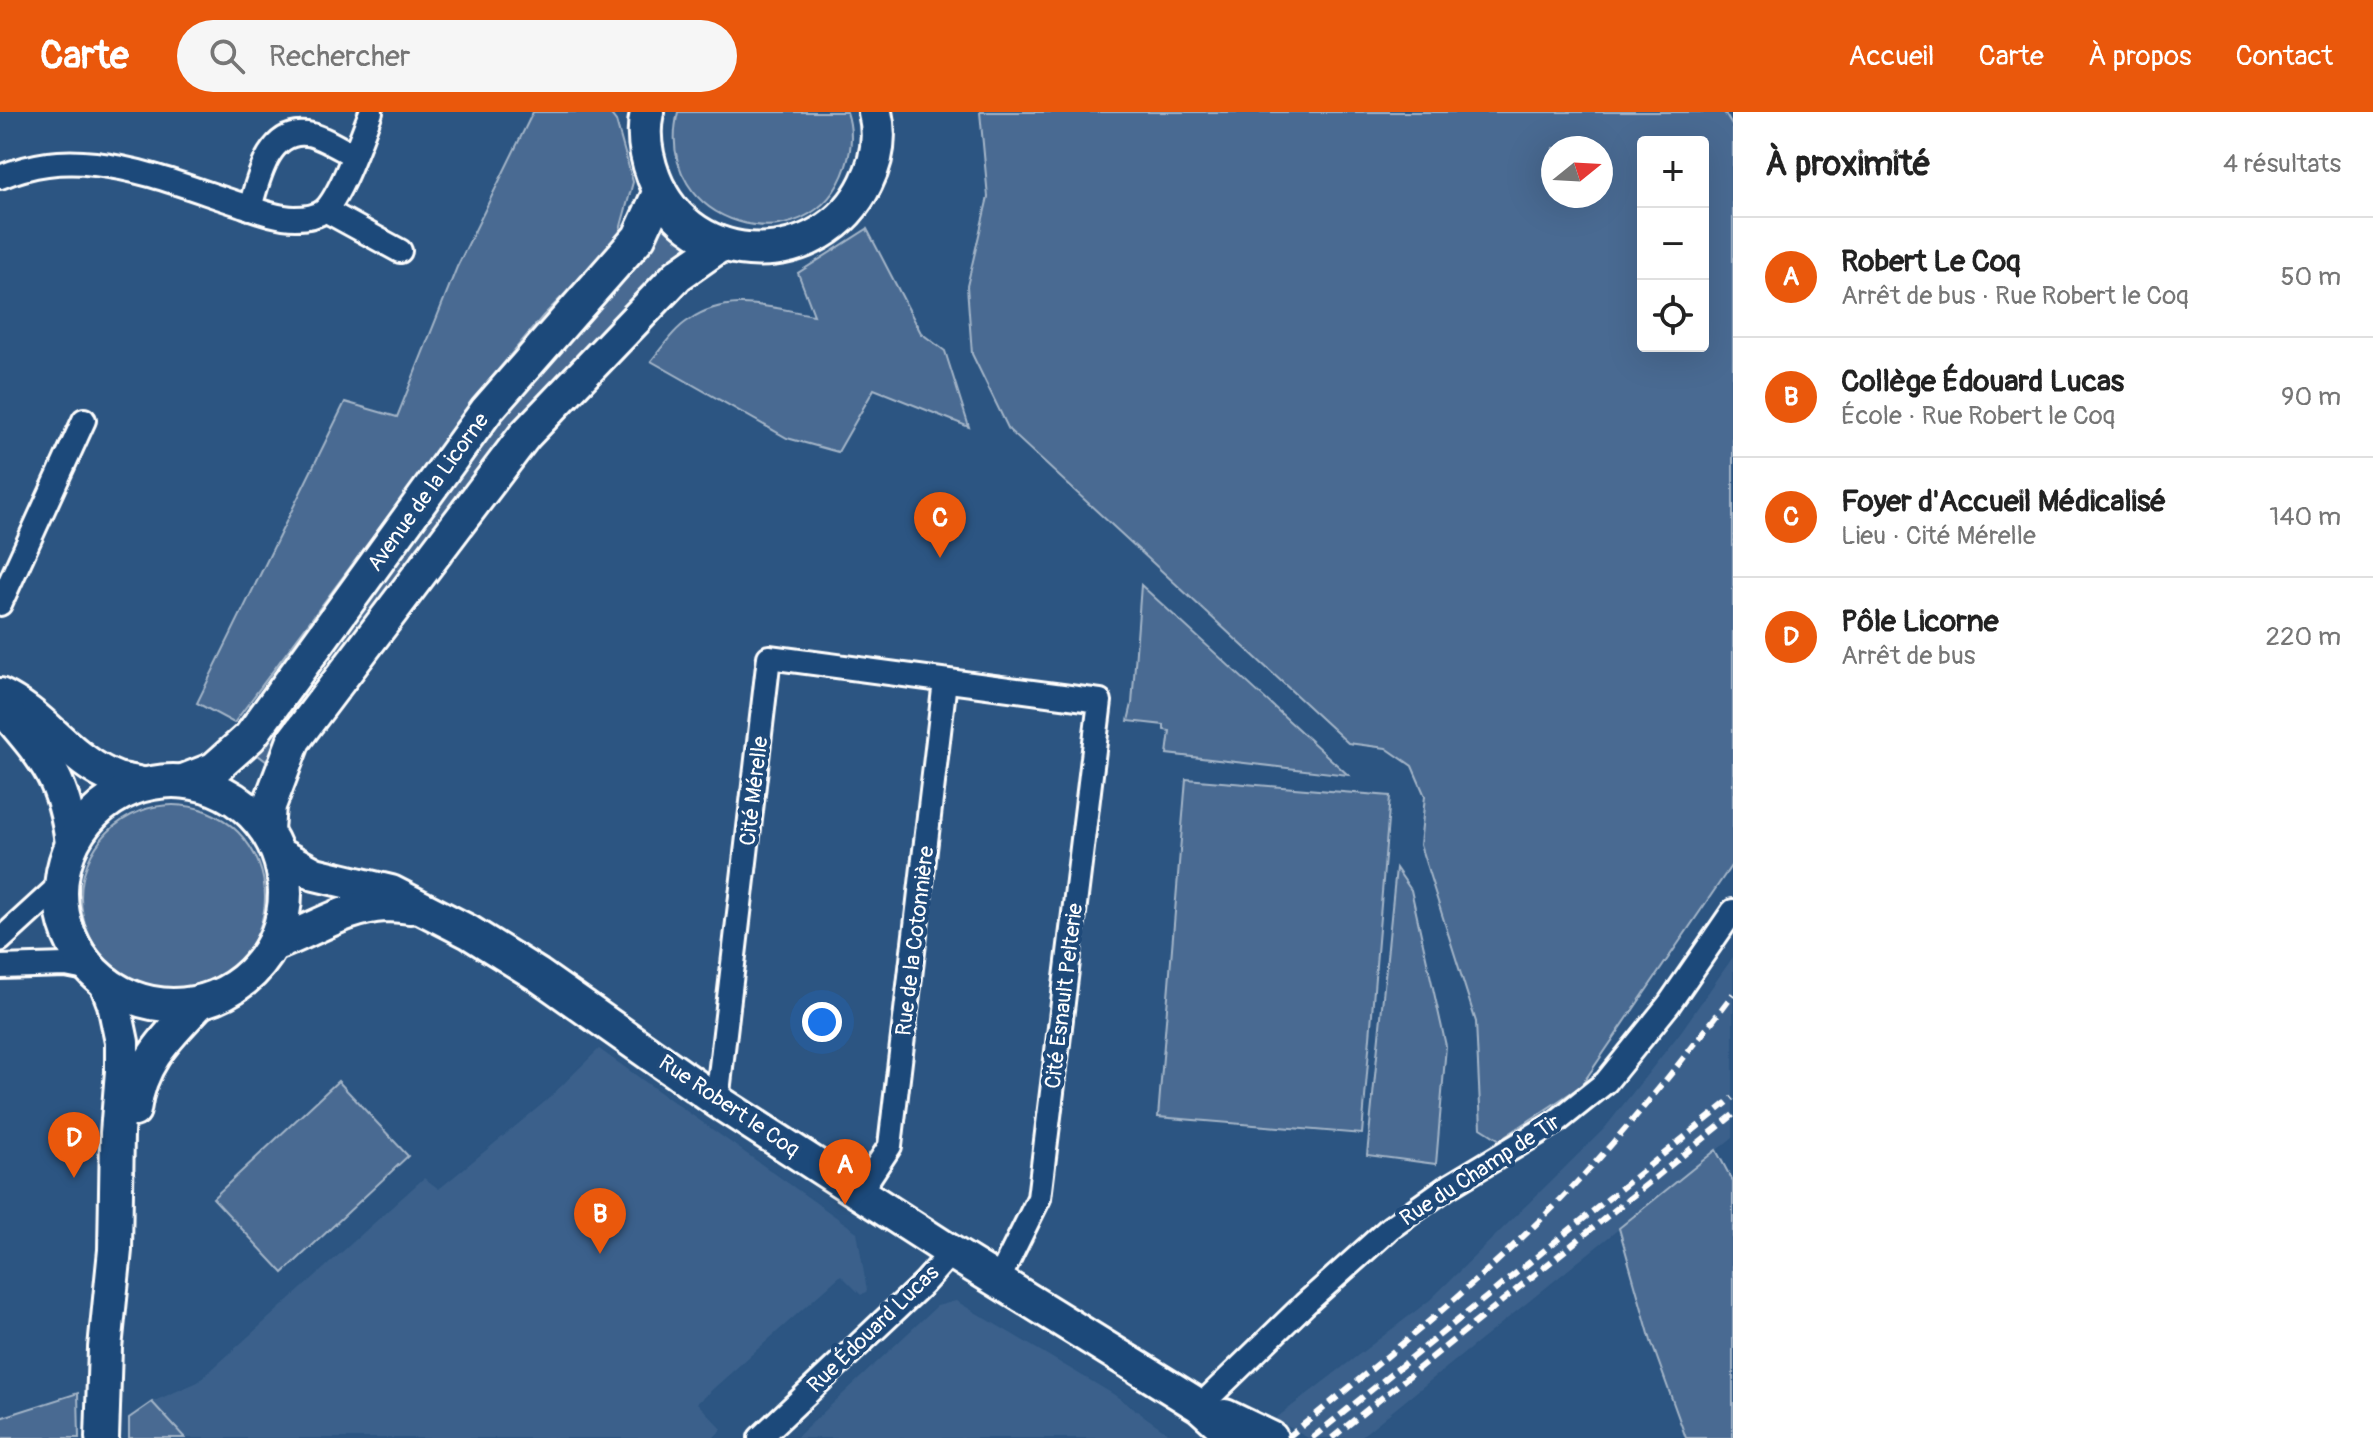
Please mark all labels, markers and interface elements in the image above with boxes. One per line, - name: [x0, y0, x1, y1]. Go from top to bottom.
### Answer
- search box: [177, 20, 737, 92]
- text: Carte: [40, 32, 129, 80]
- icon: search: [205, 34, 249, 78]
- text: Rechercher: [269, 38, 411, 75]
- text: Accueil: [1848, 39, 1935, 74]
- text: Carte: [1979, 39, 2044, 74]
- text: À propos: [2088, 39, 2192, 74]
- text: Contact: [2236, 39, 2333, 74]
- north arrow: [1541, 136, 1613, 208]
- map controls: [1637, 136, 1709, 352]
- button: +: [1637, 136, 1709, 208]
- text: À proximité: [1765, 143, 1931, 186]
- text: 4 résultats: [2223, 148, 2341, 180]
- button: −: [1637, 208, 1709, 280]
- text: Robert Le Coq: [1841, 243, 2020, 280]
- text: A: [1783, 261, 1799, 293]
- text: 50 m: [2280, 261, 2341, 293]
- button: locate: [1637, 280, 1709, 352]
- text: Arrêt de bus · Rue Robert le Coq: [1841, 280, 2188, 312]
- text: Collège Édouard Lucas: [1841, 363, 2124, 400]
- text: B: [1784, 381, 1798, 413]
- text: 90 m: [2281, 381, 2341, 413]
- text: École · Rue Robert le Coq: [1841, 400, 2115, 432]
- street label: Avenue de la Licorne: [361, 407, 495, 577]
- text: Foyer d'Accueil Médicalisé: [1841, 483, 2166, 520]
- pin: C: [914, 492, 966, 558]
- text: C: [1783, 501, 1799, 533]
- text: 140 m: [2269, 501, 2341, 533]
- text: Lieu · Cité Mérelle: [1841, 520, 2036, 552]
- text: Pôle Licorne: [1841, 603, 1999, 640]
- text: D: [1783, 621, 1799, 653]
- text: 220 m: [2265, 621, 2341, 653]
- text: Arrêt de bus: [1841, 640, 1975, 672]
- street label: Cité Mérelle: [733, 735, 775, 847]
- street label: Rue de la Cotonnière: [889, 844, 941, 1037]
- street label: Cité Esnault Pelterie: [1039, 901, 1089, 1090]
- your location: [802, 1002, 842, 1042]
- street label: Rue Robert le Coq: [653, 1049, 805, 1163]
- street label: Rue du Champ de Tir: [1395, 1108, 1566, 1232]
- pin: D: [48, 1112, 100, 1178]
- pin: A: [819, 1139, 871, 1205]
- pin: B: [574, 1188, 626, 1254]
- street label: Rue Édouard Lucas: [801, 1259, 945, 1399]

